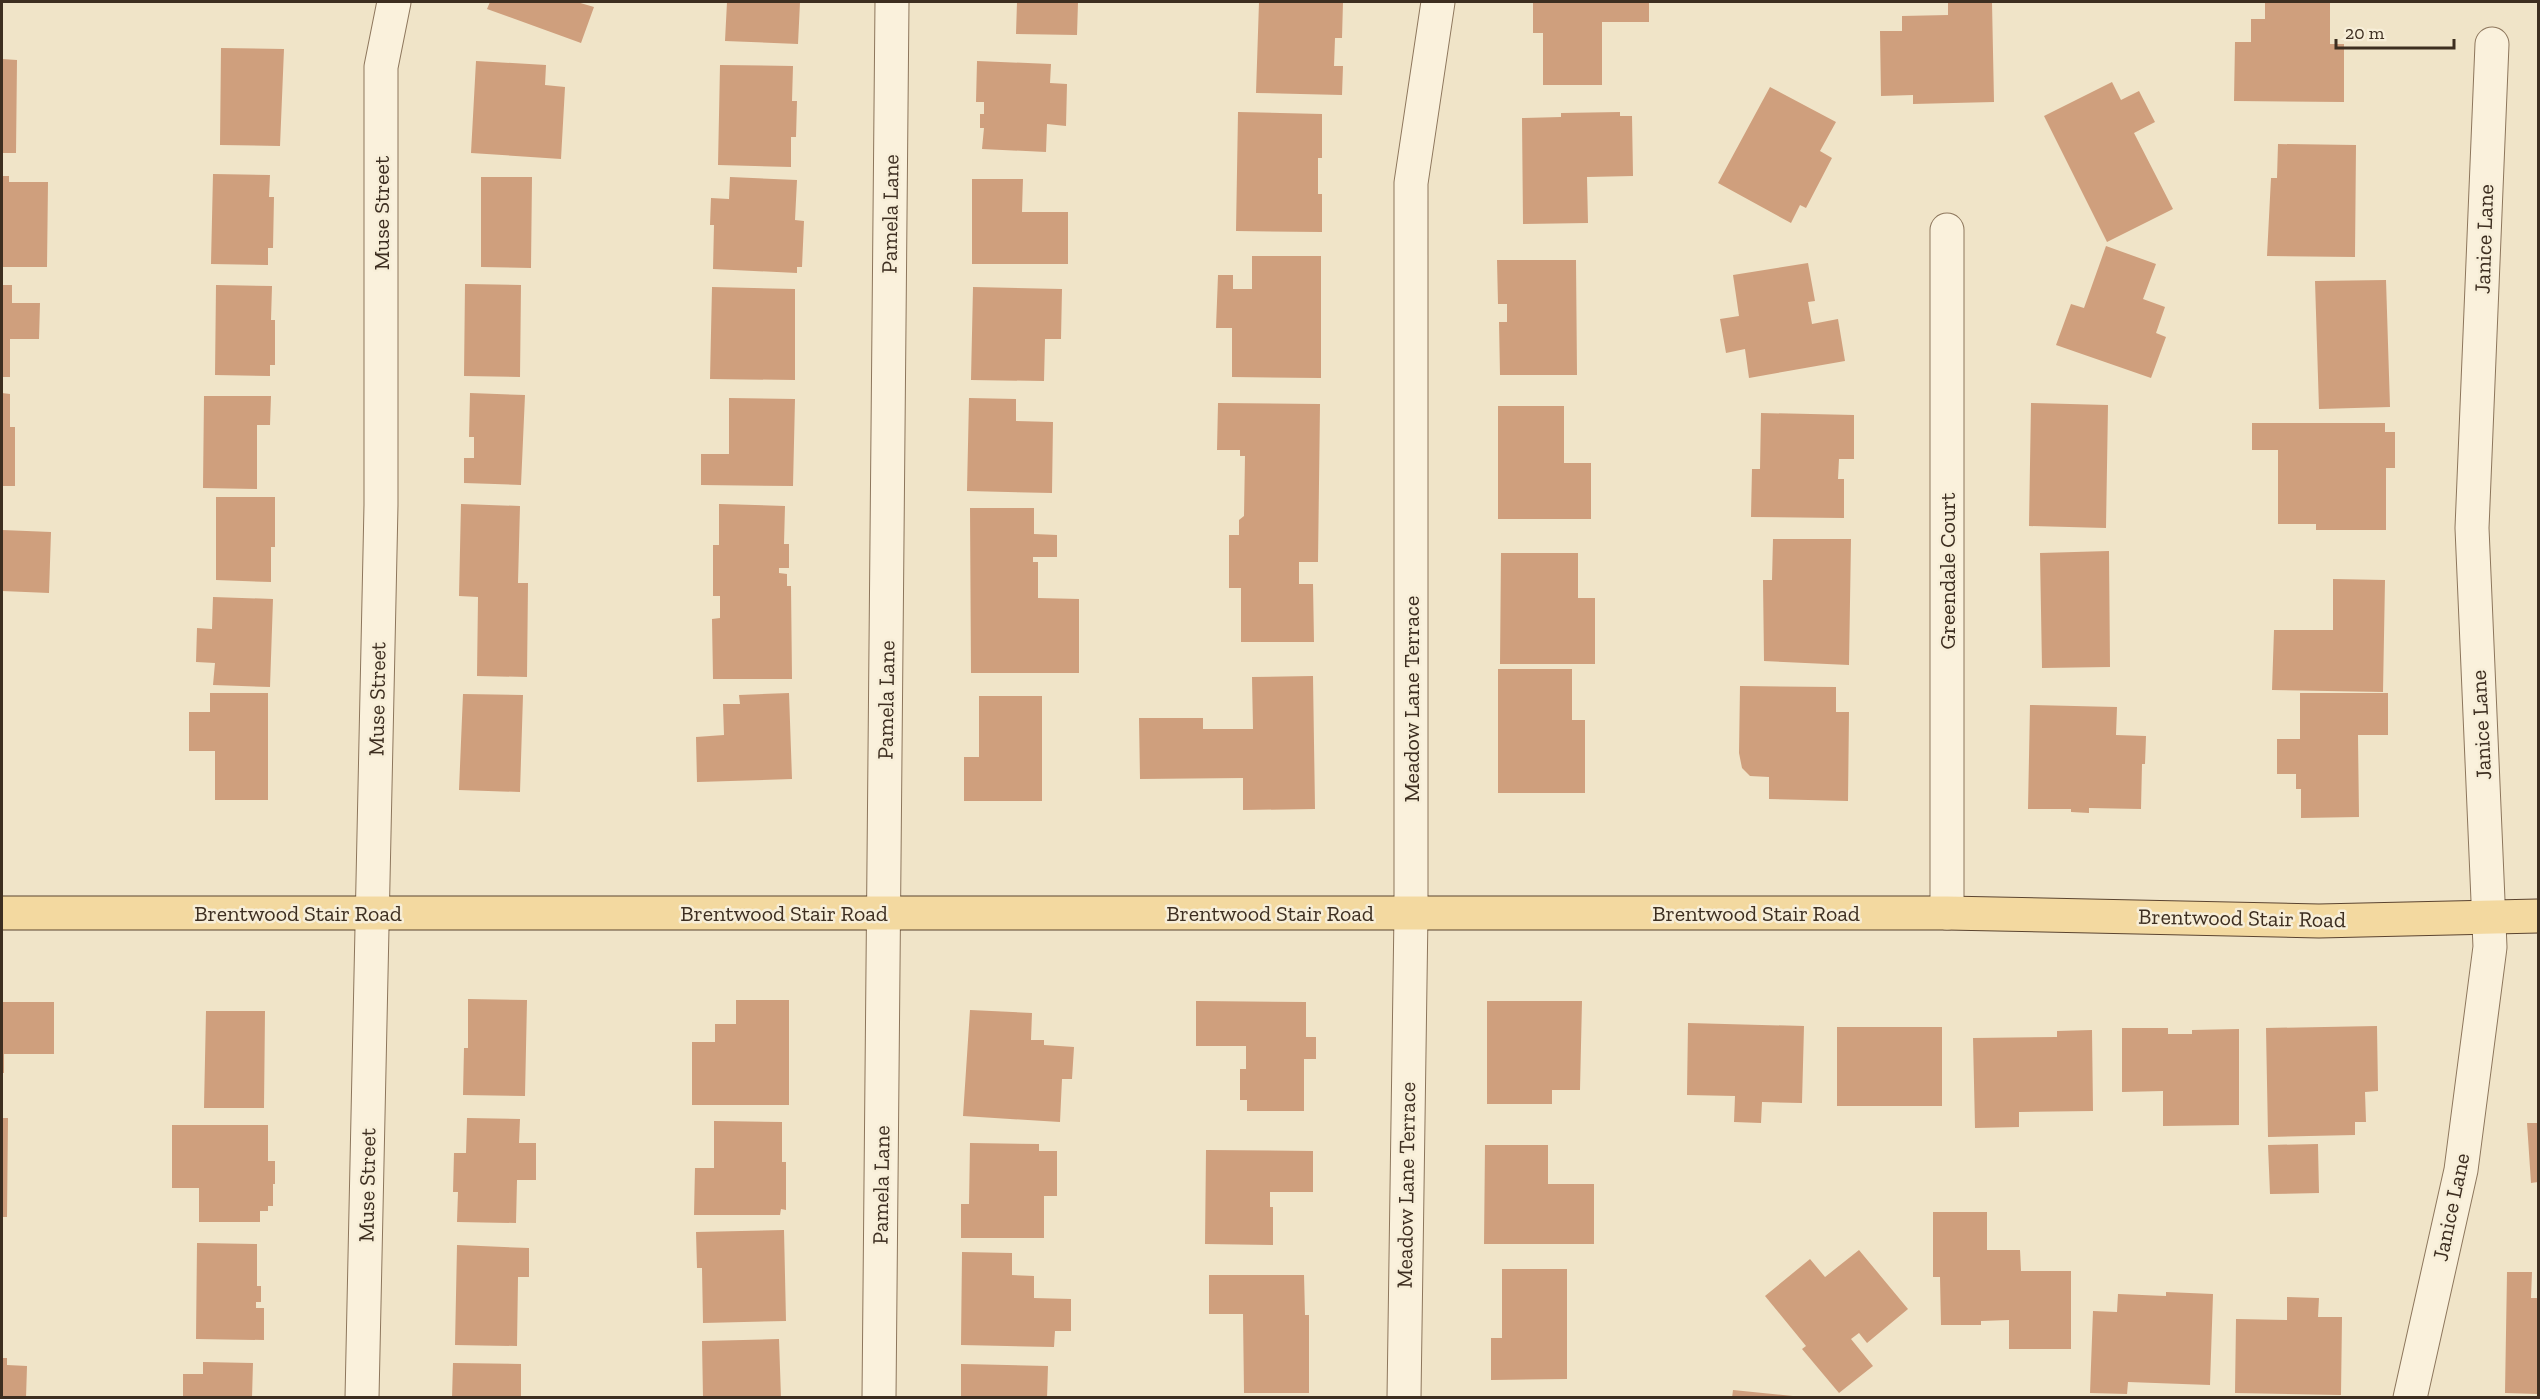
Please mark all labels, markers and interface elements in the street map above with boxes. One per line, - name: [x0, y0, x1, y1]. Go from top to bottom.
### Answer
- scale bar: [2336, 12, 2454, 50]
- text: 20 m: [2345, 22, 2385, 44]
- street label: Pamela Lane: [875, 154, 905, 274]
- street label: Muse Street: [368, 155, 395, 270]
- street label: Janice Lane: [2469, 184, 2499, 294]
- street label: Greendale Court: [1934, 492, 1961, 649]
- street label: Meadow Lane Terrace: [1398, 596, 1425, 802]
- street label: Pamela Lane: [871, 640, 901, 760]
- street label: Muse Street: [363, 641, 392, 756]
- street label: Janice Lane: [2465, 669, 2497, 781]
- street label: Brentwood Stair Road: [194, 900, 402, 927]
- street label: Brentwood Stair Road: [680, 900, 888, 927]
- street label: Brentwood Stair Road: [1166, 900, 1374, 927]
- street label: Brentwood Stair Road: [1652, 900, 1860, 927]
- street label: Brentwood Stair Road: [2138, 903, 2346, 933]
- street label: Meadow Lane Terrace: [1391, 1081, 1421, 1289]
- street label: Pamela Lane: [866, 1125, 896, 1245]
- street label: Muse Street: [353, 1127, 382, 1242]
- street label: Janice Lane: [2426, 1150, 2476, 1264]

